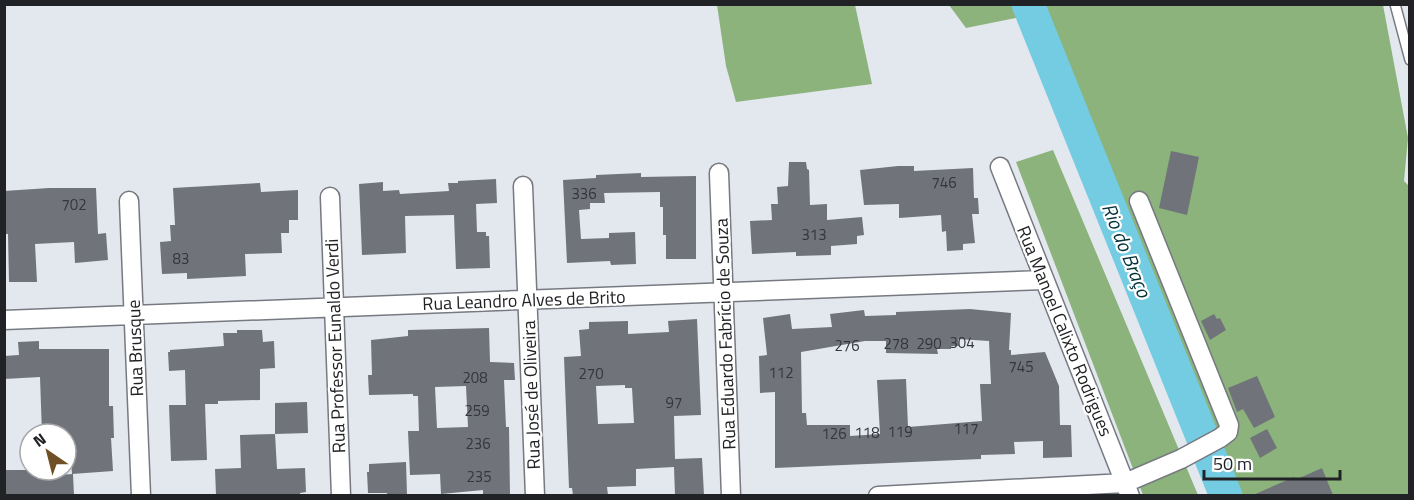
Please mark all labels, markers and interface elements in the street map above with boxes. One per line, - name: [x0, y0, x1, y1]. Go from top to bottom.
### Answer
- house number: 746: [931, 171, 957, 194]
- house number: 336: [571, 182, 597, 205]
- house number: 702: [61, 193, 87, 216]
- water label: Rio do Braço: [1094, 198, 1160, 303]
- street label: Rua Eduardo Fabrício de Souza: [707, 218, 743, 450]
- street label: Rua Manoel Calixto Rodrigues: [1010, 221, 1120, 441]
- house number: 313: [801, 223, 827, 246]
- street label: Rua Professor Eunaldo Verdi: [318, 238, 352, 454]
- house number: 83: [173, 247, 189, 270]
- street label: Rua Leandro Alves de Brito: [422, 283, 626, 317]
- street label: Rua Brusque: [120, 299, 150, 397]
- street label: Rua José de Oliveira: [515, 320, 547, 470]
- house number: 304: [949, 331, 975, 354]
- house number: 278: [883, 332, 909, 355]
- house number: 290: [916, 332, 942, 355]
- house number: 276: [834, 334, 860, 357]
- house number: 745: [1008, 355, 1034, 378]
- house number: 112: [768, 361, 794, 384]
- house number: 270: [578, 362, 604, 385]
- house number: 208: [462, 366, 488, 389]
- house number: 97: [666, 391, 682, 414]
- house number: 259: [464, 399, 490, 422]
- house number: 117: [953, 417, 979, 440]
- house number: 119: [887, 420, 913, 443]
- house number: 118: [854, 421, 880, 444]
- north arrow: [18, 422, 78, 482]
- house number: 126: [821, 422, 847, 445]
- text: N: [28, 427, 51, 453]
- house number: 236: [465, 432, 491, 455]
- scale bar: [1204, 443, 1340, 481]
- text: 50 m: [1213, 450, 1252, 477]
- house number: 235: [466, 465, 492, 488]

